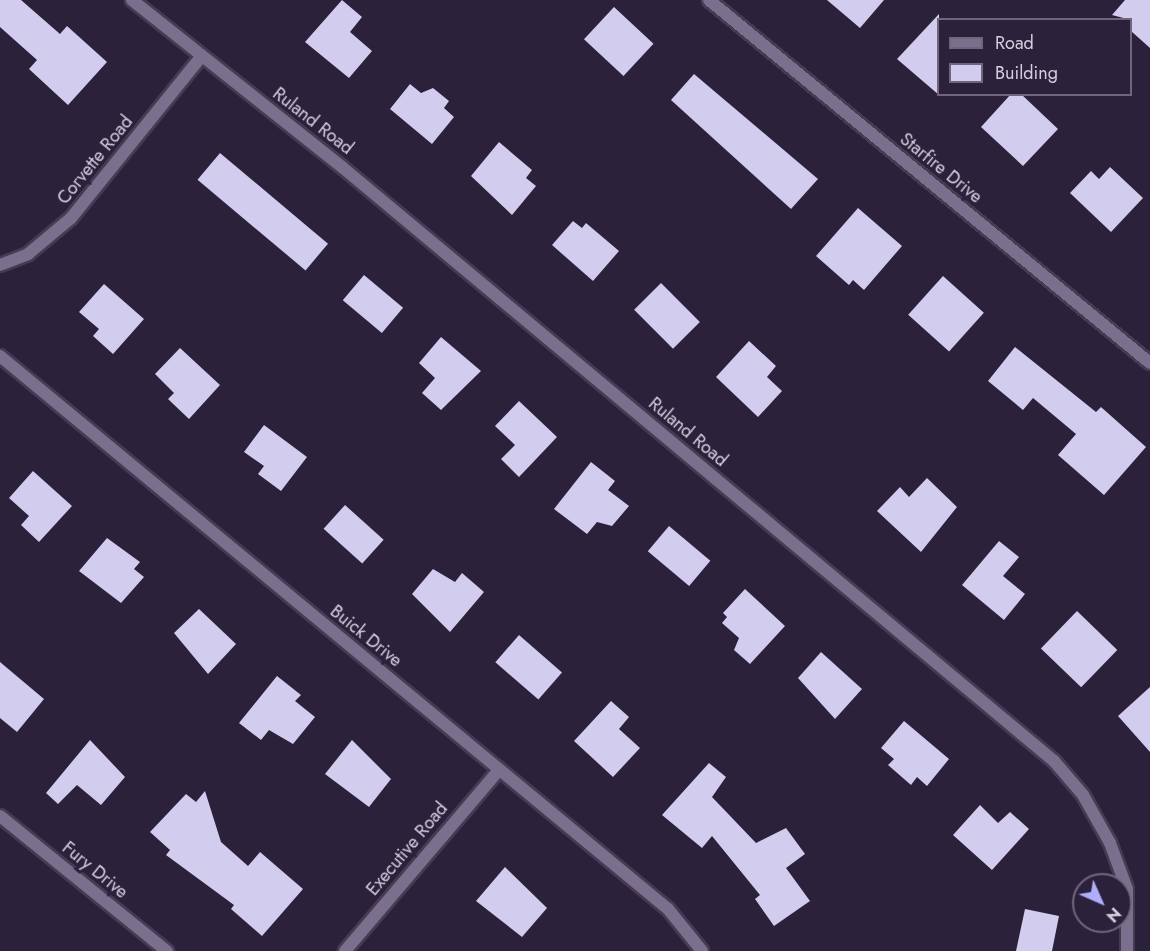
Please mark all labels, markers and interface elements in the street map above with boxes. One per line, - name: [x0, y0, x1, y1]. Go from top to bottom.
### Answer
- legend: [937, 18, 1132, 96]
- text: Road: [995, 30, 1034, 56]
- text: Building: [995, 60, 1058, 86]
- street label: Ruland Road: [268, 83, 358, 159]
- street label: Corvette Road: [53, 111, 137, 209]
- street label: Starfire Drive: [896, 128, 986, 208]
- street label: Ruland Road: [644, 393, 732, 471]
- street label: Buick Drive: [326, 601, 406, 671]
- street label: Executive Road: [362, 798, 452, 900]
- street label: Fury Drive: [58, 837, 132, 903]
- north arrow: [1072, 873, 1132, 933]
- text: N: [1101, 902, 1126, 927]

